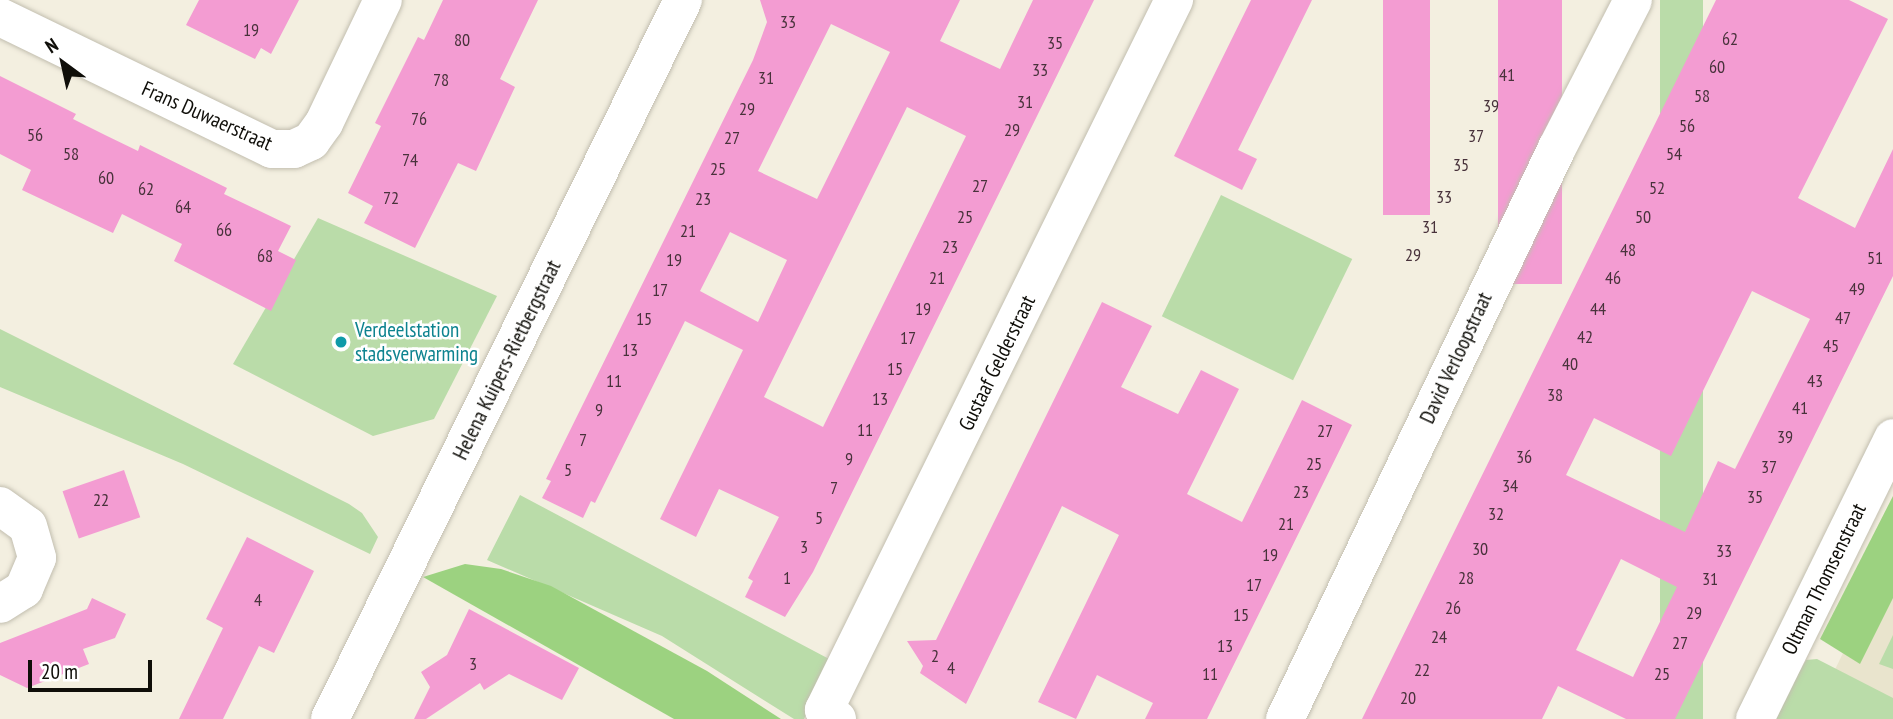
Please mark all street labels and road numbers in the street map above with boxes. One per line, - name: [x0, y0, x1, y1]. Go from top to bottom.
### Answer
- street label: Frans Duwaerstraat: [138, 76, 276, 156]
- street label: Helena Kuipers-Rietbergstraat: [448, 256, 566, 464]
- street label: David Verloopstraat: [1415, 288, 1497, 428]
- street label: Gustaaf Gelderstraat: [953, 291, 1041, 435]
- street label: Oltman Thomsenstraat: [1776, 499, 1872, 659]

